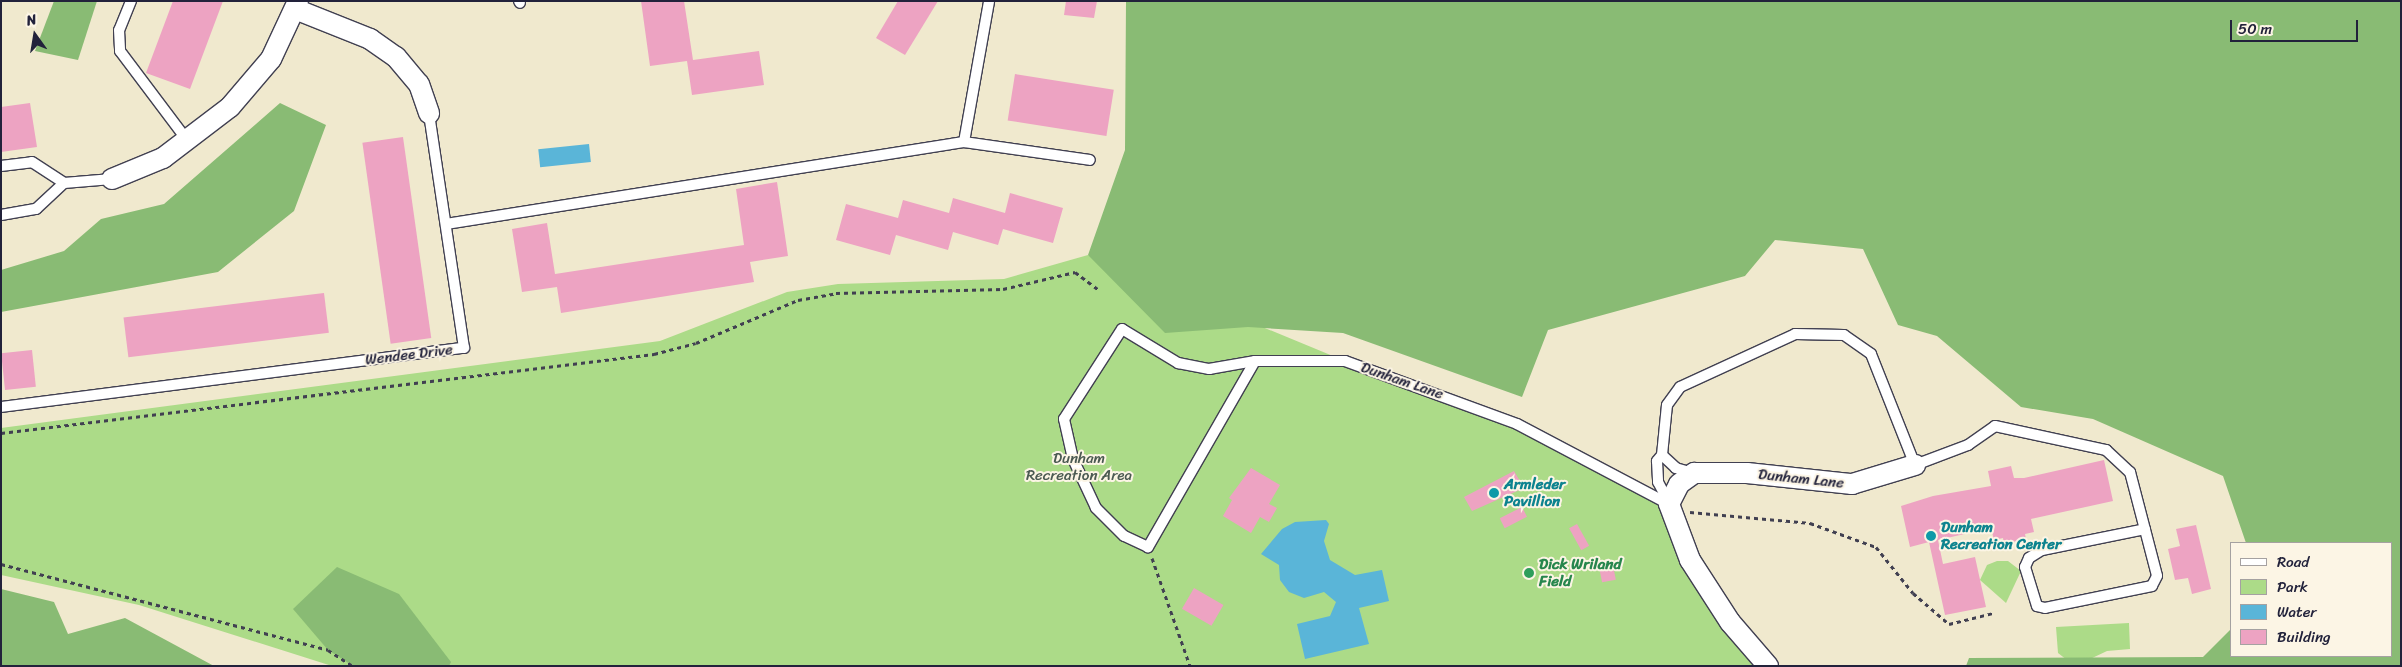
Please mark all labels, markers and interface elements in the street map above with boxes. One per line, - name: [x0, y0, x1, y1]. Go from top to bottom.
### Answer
- text: N: [24, 7, 39, 33]
- north arrow: [10, 10, 60, 60]
- scale bar: [2232, 10, 2360, 42]
- text: 50 m: [2238, 16, 2272, 42]
- street label: Wendee Drive: [364, 341, 454, 369]
- street label: Dunham Lane: [1358, 358, 1446, 404]
- park label: Dunham Recreation Area: [1026, 449, 1132, 484]
- street label: Dunham Lane: [1757, 466, 1845, 492]
- place label: Armleder Pavillion: [1504, 475, 1565, 510]
- marker: Armleder Pavillion: [1488, 487, 1500, 499]
- place label: Dunham Recreation Center: [1941, 518, 2062, 553]
- marker: Dunham Recreation Center: [1925, 530, 1937, 542]
- legend: [2230, 542, 2392, 657]
- text: Road: [2277, 549, 2309, 575]
- place label: Dick Wriland Field: [1539, 555, 1621, 590]
- marker: Dick Wriland Field: [1523, 567, 1535, 579]
- text: Park: [2277, 574, 2308, 600]
- text: Water: [2277, 599, 2317, 625]
- text: Building: [2277, 624, 2331, 650]

